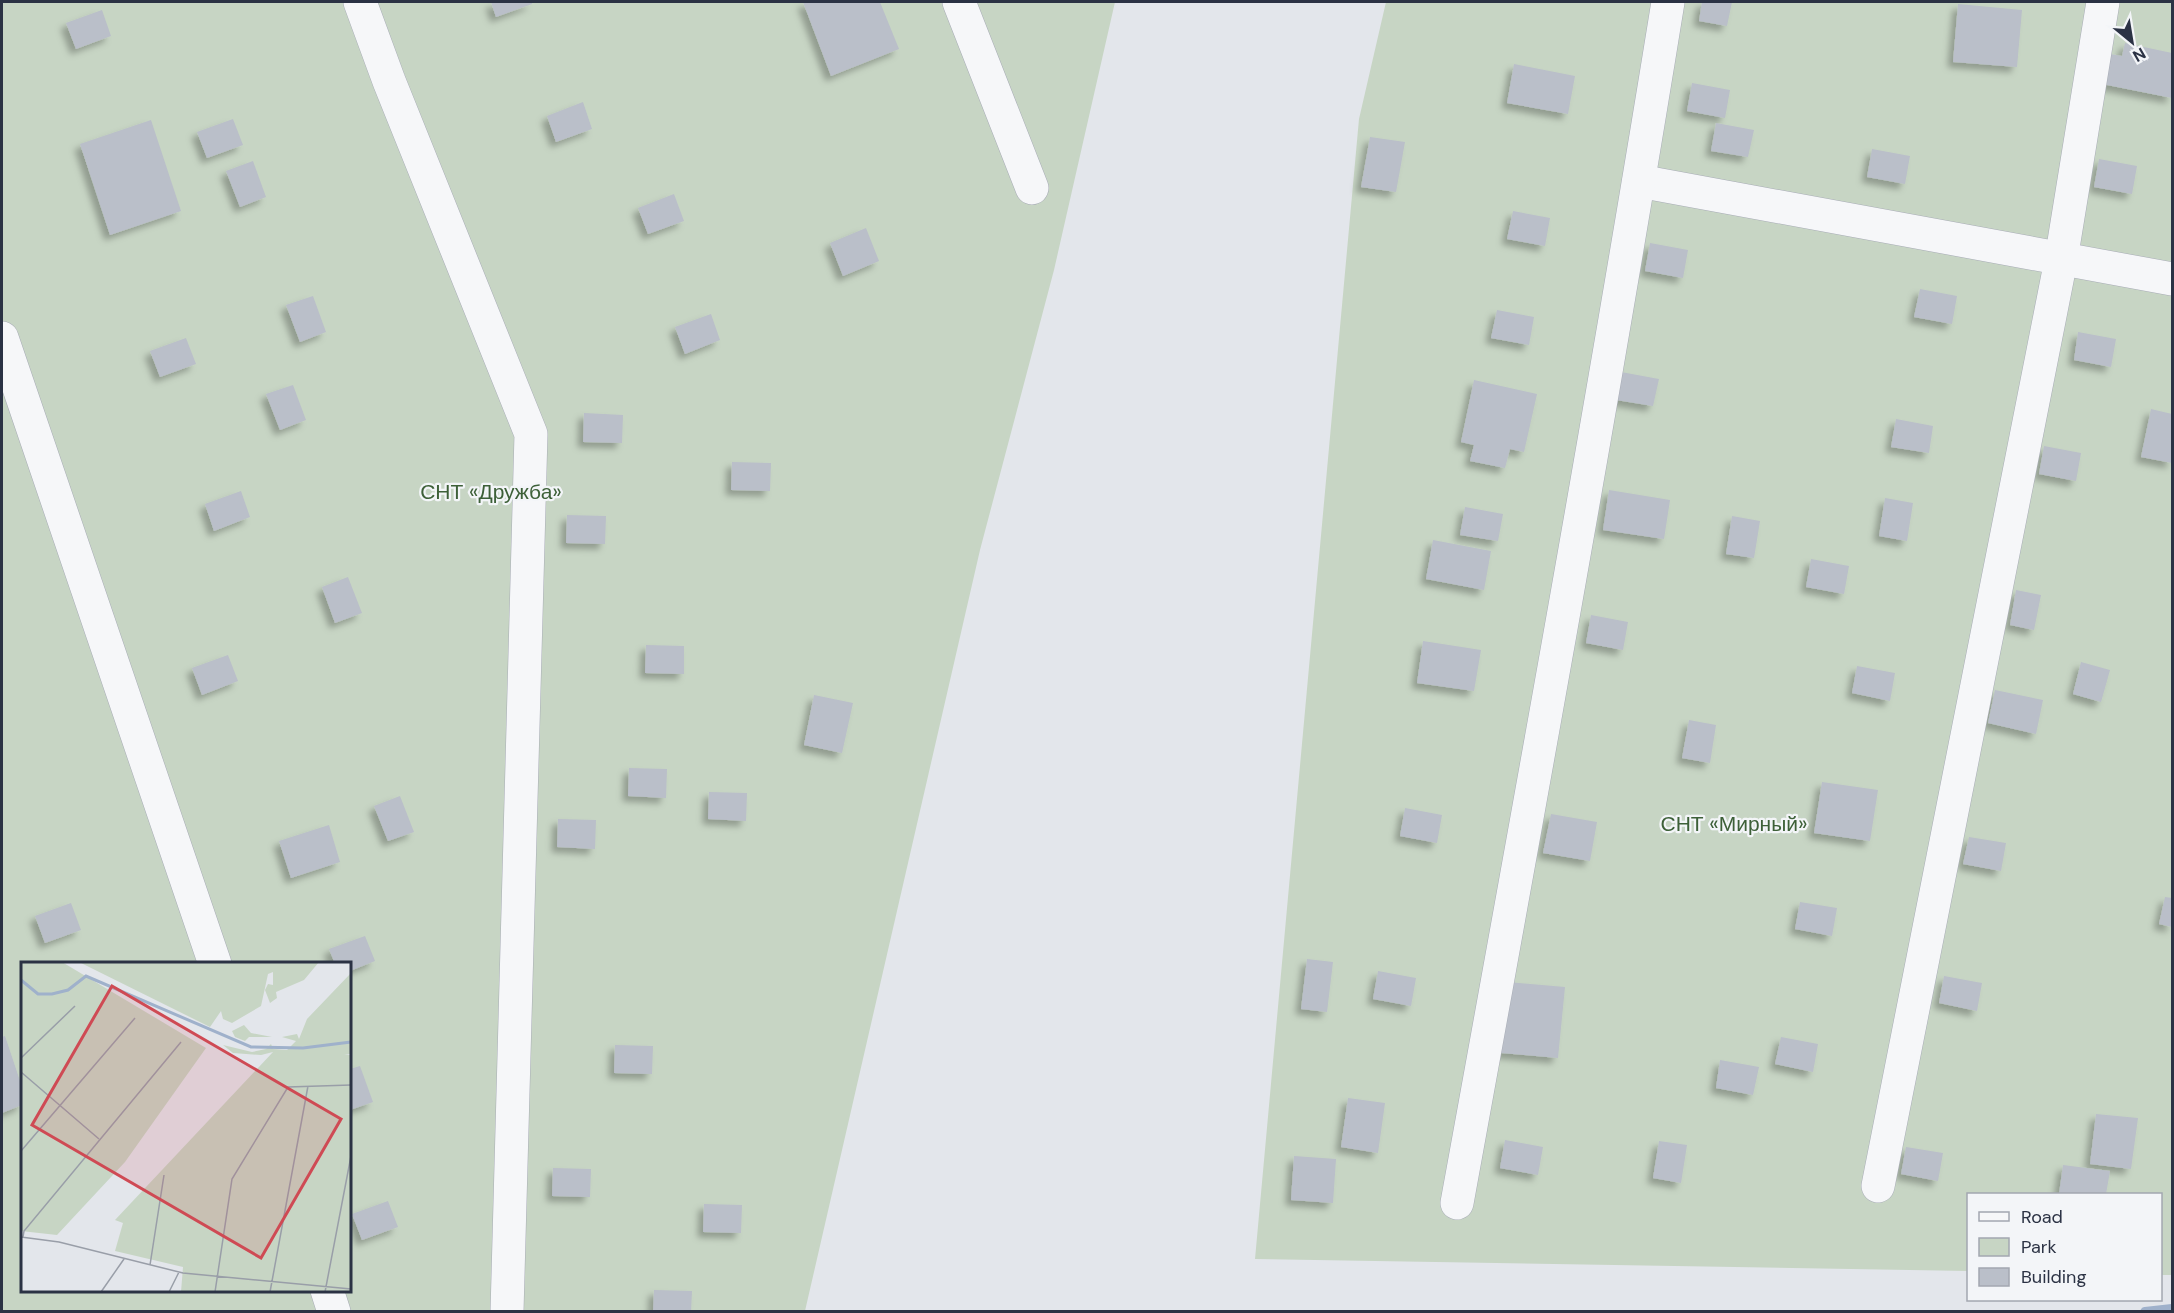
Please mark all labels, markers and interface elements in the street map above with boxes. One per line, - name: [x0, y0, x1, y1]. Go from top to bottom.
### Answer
- north arrow: [2102, 12, 2162, 72]
- text: N: [2129, 43, 2150, 67]
- park label: СНТ «Дружба»: [420, 478, 562, 506]
- park label: СНТ «Мирный»: [1660, 810, 1808, 838]
- inset map: [21, 962, 351, 1292]
- legend: [1967, 1193, 2162, 1301]
- text: Road: [2021, 1205, 2063, 1229]
- text: Park: [2021, 1235, 2057, 1259]
- text: Building: [2021, 1265, 2086, 1289]

